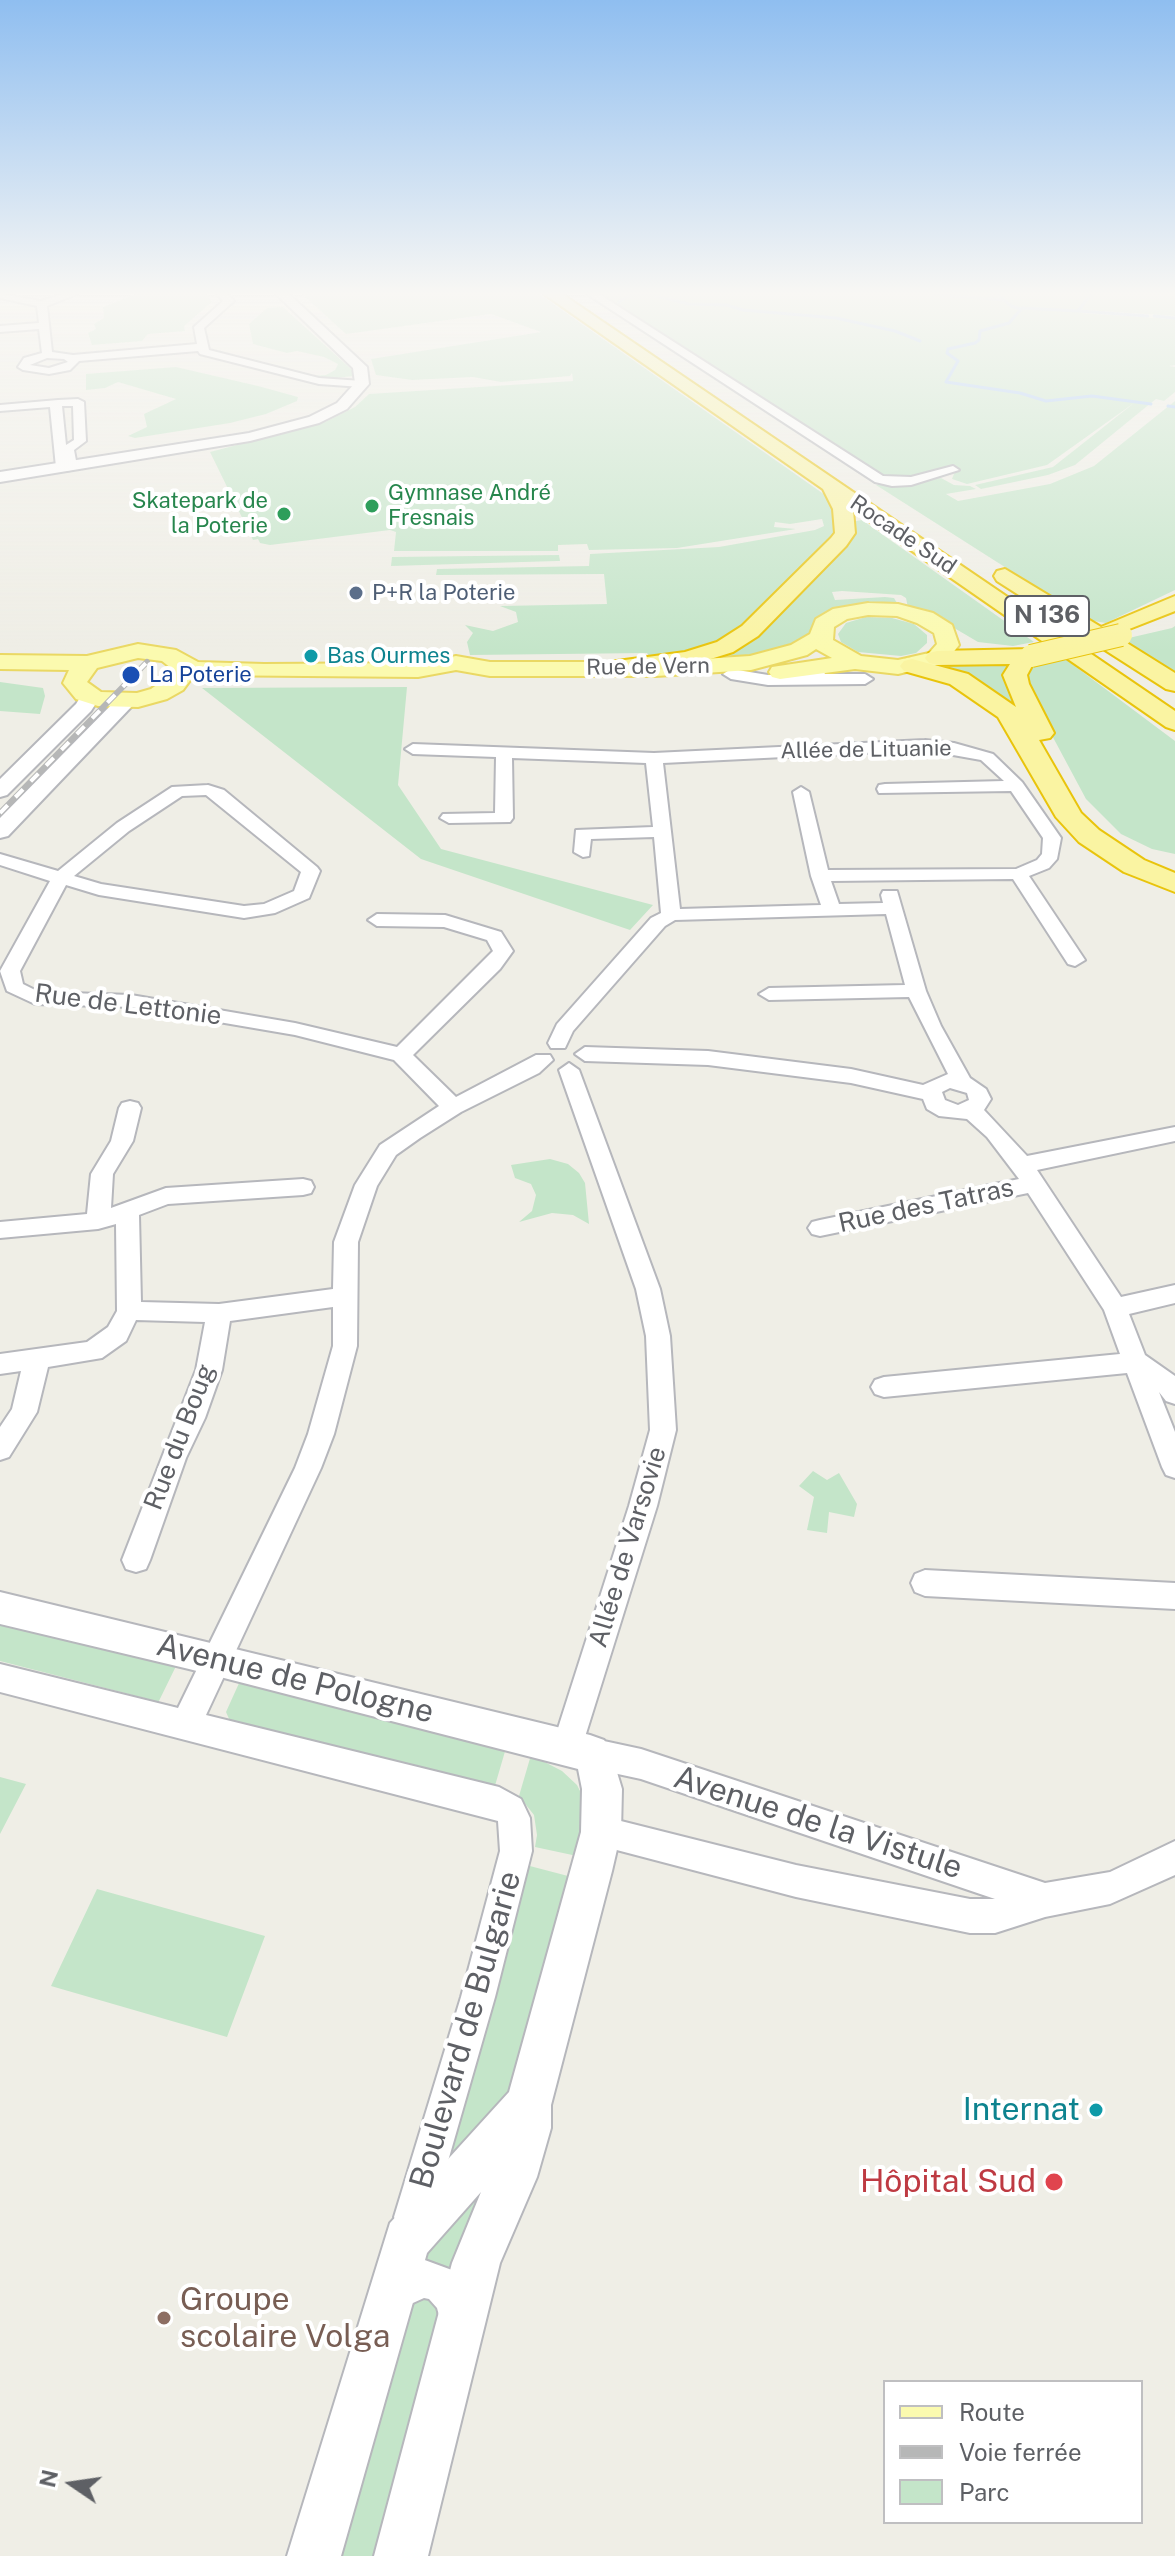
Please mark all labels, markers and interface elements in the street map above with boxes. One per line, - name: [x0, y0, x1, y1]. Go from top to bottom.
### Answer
- place label: Gymnase André Fresnais: [388, 480, 551, 532]
- place label: Skatepark de la Poterie: [132, 488, 268, 540]
- street label: Rocade Sud: [845, 490, 961, 580]
- marker: Gymnase André Fresnais: [363, 497, 381, 515]
- marker: Skatepark de la Poterie: [275, 505, 293, 523]
- place label: P+R la Poterie: [372, 580, 515, 606]
- marker: P+R la Poterie: [347, 584, 365, 602]
- road number: N 136: [1005, 596, 1089, 636]
- place label: Bas Ourmes: [327, 643, 451, 669]
- marker: Bas Ourmes: [302, 647, 320, 665]
- street label: Rue de Vern: [586, 653, 710, 681]
- place label: La Poterie: [149, 662, 252, 688]
- marker: La Poterie: [120, 664, 142, 686]
- street label: Allée de Lituanie: [780, 735, 952, 765]
- street label: Rue de Lettonie: [33, 978, 223, 1032]
- street label: Rue des Tatras: [836, 1172, 1016, 1240]
- street label: Rue du Boug: [138, 1360, 222, 1514]
- street label: Allée de Varsovie: [583, 1443, 673, 1651]
- street label: Avenue de Pologne: [152, 1626, 438, 1732]
- street label: Avenue de la Vistule: [669, 1758, 967, 1888]
- street label: Boulevard de Bulgarie: [402, 1867, 530, 2193]
- place label: Internat: [963, 2091, 1080, 2129]
- marker: Internat: [1087, 2101, 1105, 2119]
- place label: Hôpital Sud: [860, 2163, 1036, 2201]
- marker: Hôpital Sud: [1043, 2171, 1065, 2193]
- place label: Groupe scolaire Volga: [180, 2281, 390, 2356]
- marker: Groupe scolaire Volga: [155, 2309, 173, 2327]
- legend: [883, 2380, 1143, 2524]
- text: Route: [959, 2398, 1025, 2426]
- text: Voie ferrée: [959, 2438, 1082, 2466]
- north arrow: [32, 2444, 112, 2524]
- text: N: [34, 2467, 63, 2490]
- text: Parc: [959, 2478, 1010, 2506]

